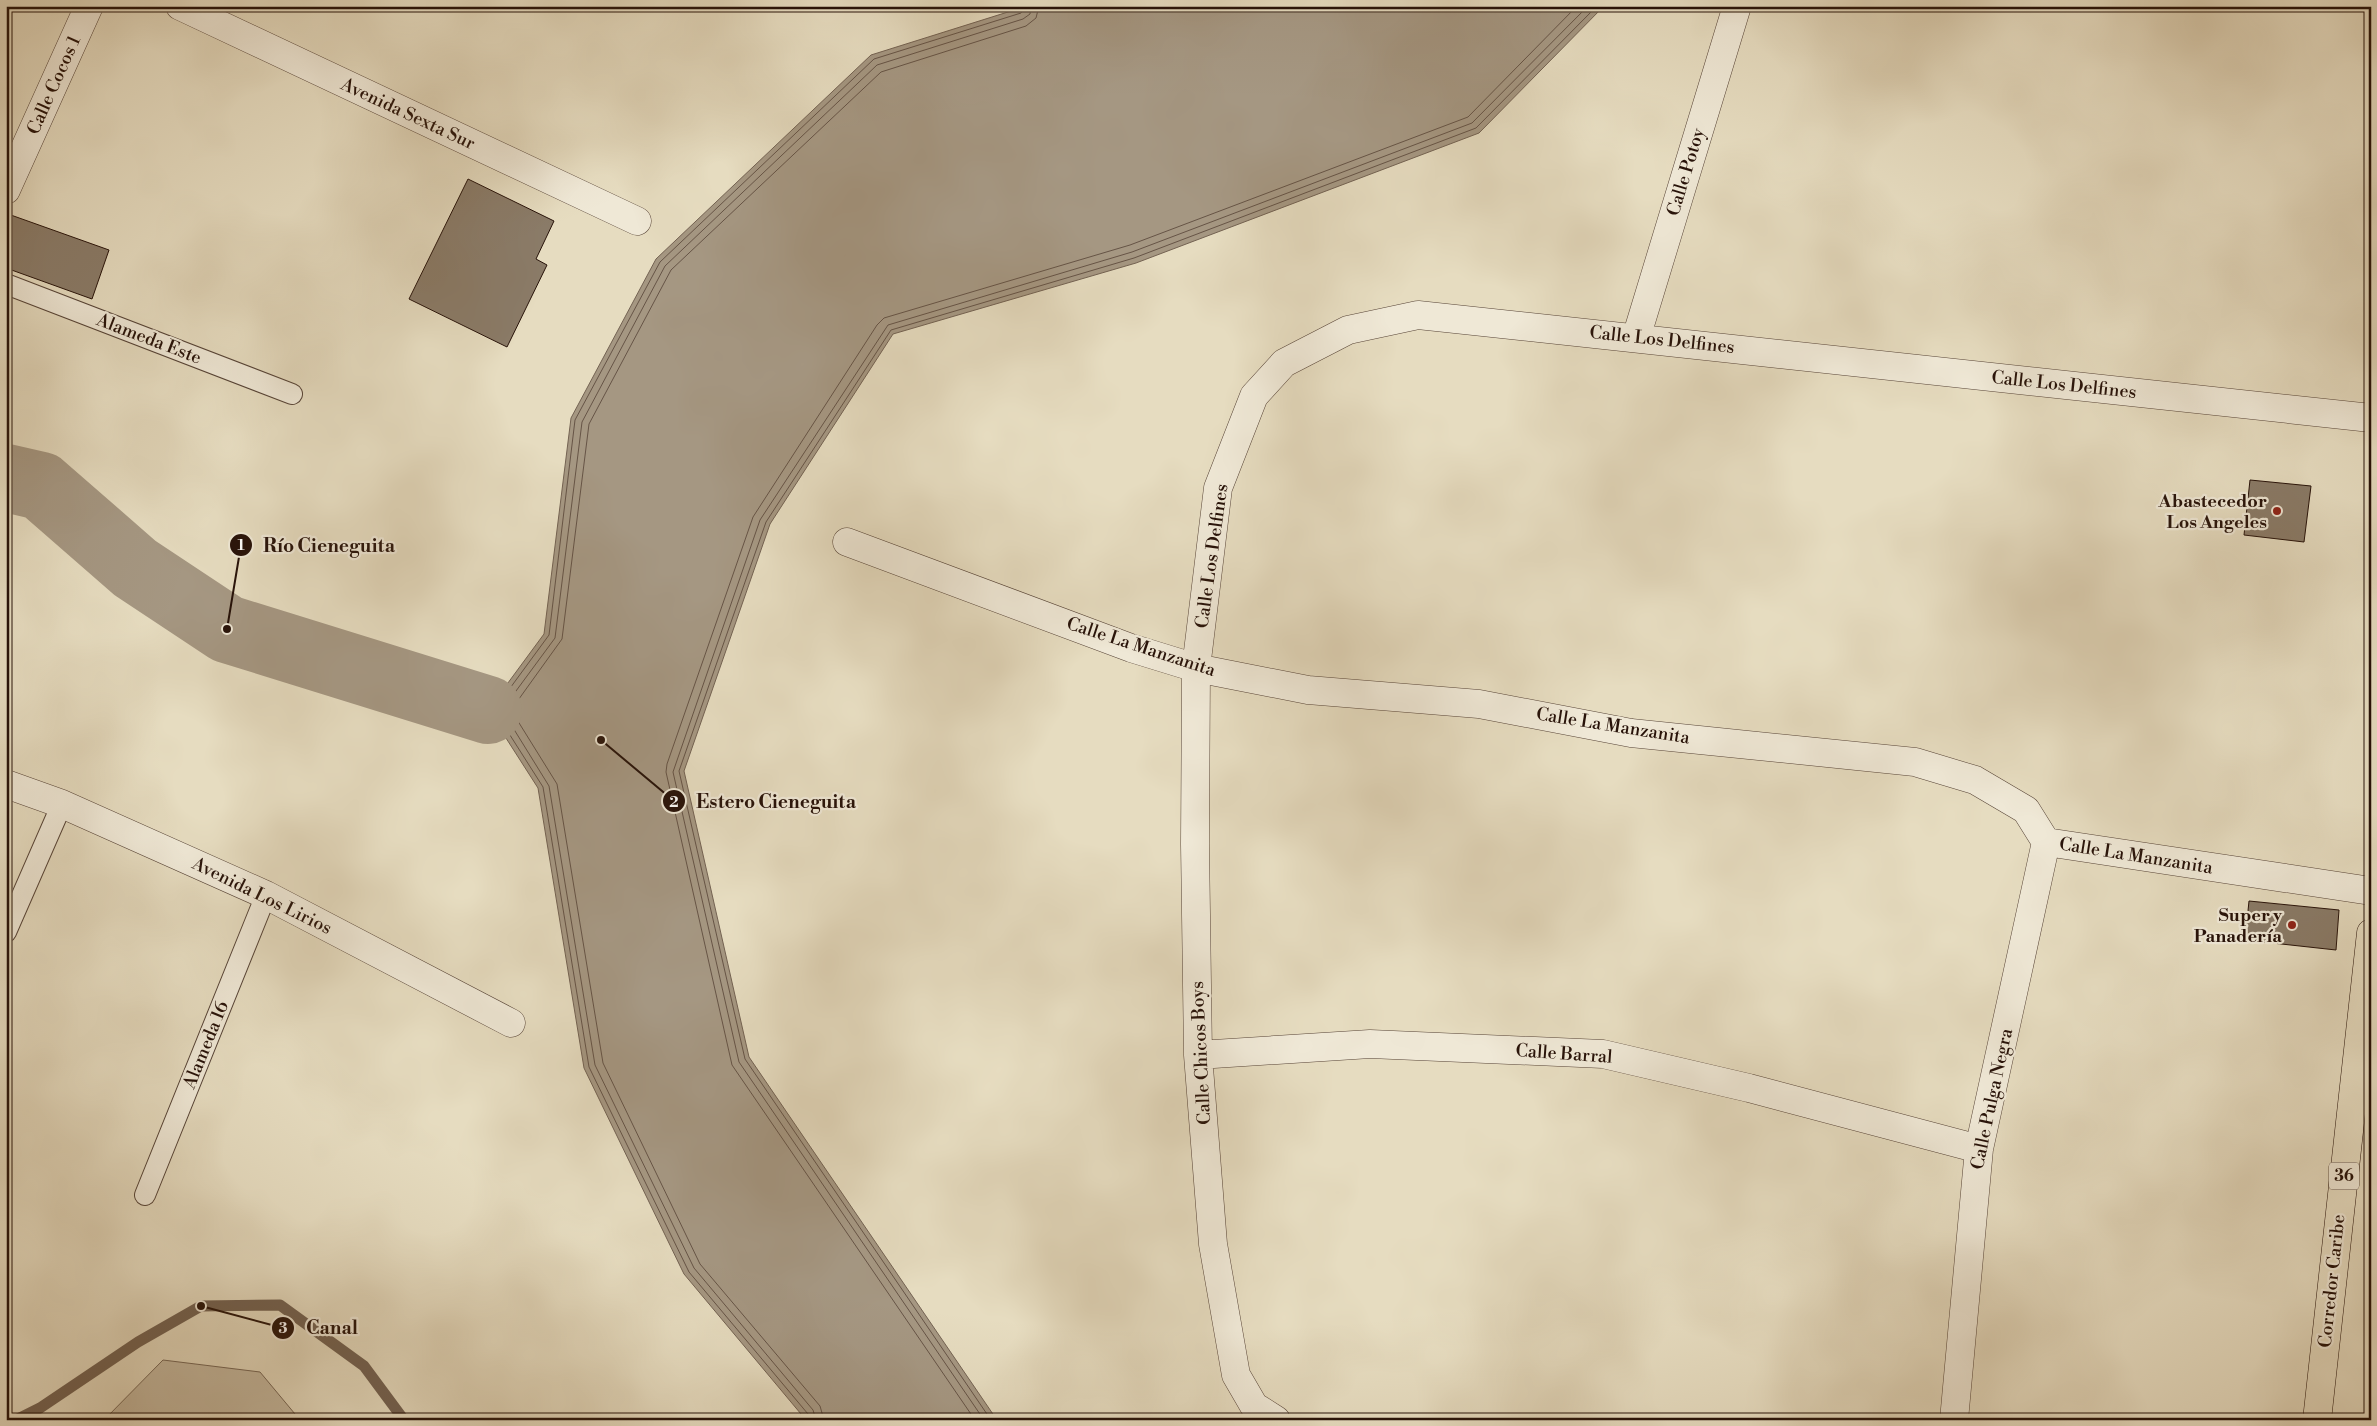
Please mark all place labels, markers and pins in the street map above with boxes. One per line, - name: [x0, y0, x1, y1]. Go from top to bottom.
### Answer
- place label: Abastecedor Los Angeles: [2157, 490, 2267, 534]
- marker: Abastecedor Los Angeles: [2271, 505, 2283, 517]
- callout: Río Cieneguita: [228, 528, 405, 562]
- callout: Estero Cieneguita: [661, 784, 866, 818]
- place label: Super y Panadería: [2194, 904, 2283, 948]
- marker: Super y Panadería: [2286, 919, 2298, 931]
- callout: Canal: [271, 1311, 368, 1345]

